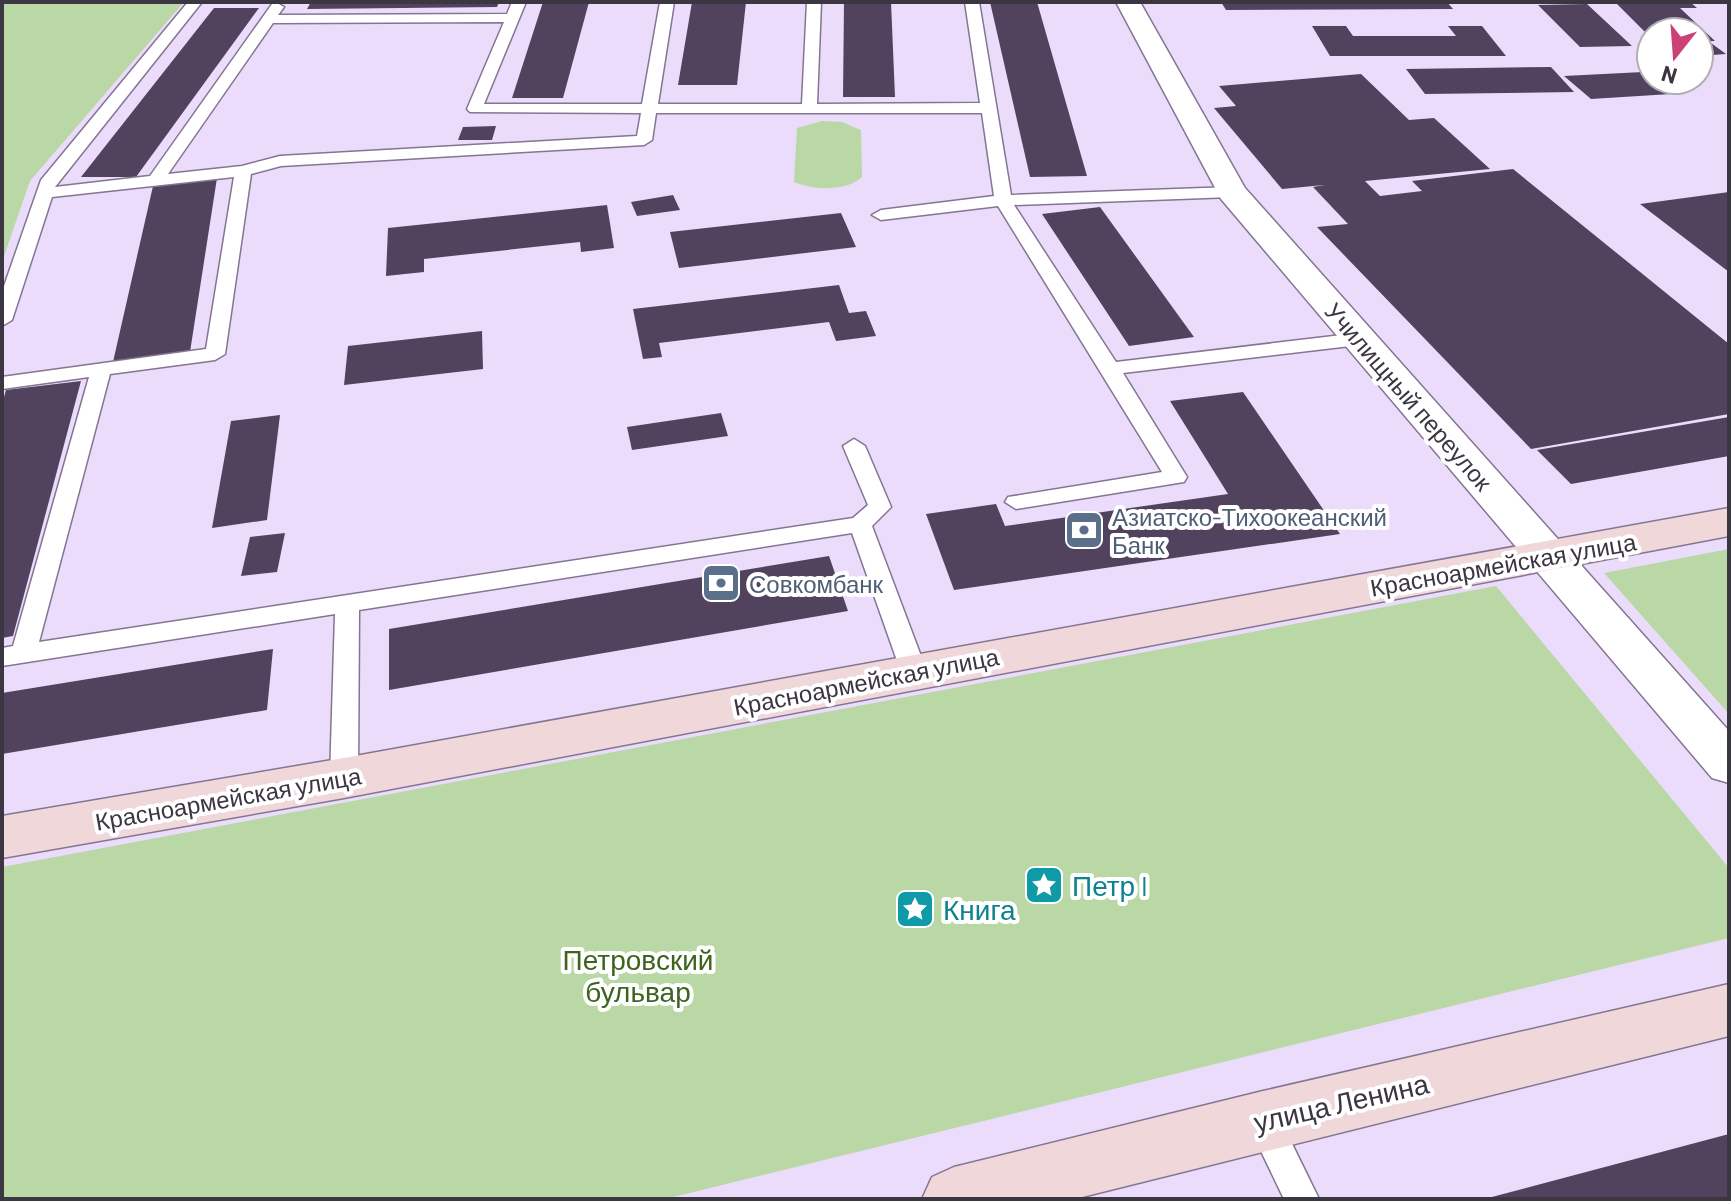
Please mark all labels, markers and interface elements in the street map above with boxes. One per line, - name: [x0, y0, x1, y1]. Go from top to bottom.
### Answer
- north arrow: [1635, 16, 1715, 96]
- text: N: [1658, 62, 1680, 91]
- street label: Училищный переулок: [1320, 296, 1499, 496]
- place label: Азиатско-Тихоокеанский Банк: [1112, 502, 1387, 559]
- bank icon: Азиатско-Тихоокеанский Банк: [1063, 509, 1105, 551]
- street label: Красноармейская улица: [1368, 526, 1639, 602]
- bank icon: Совкомбанк: [700, 562, 742, 604]
- place label: Совкомбанк: [749, 569, 884, 598]
- street label: Красноармейская улица: [731, 641, 1002, 721]
- street label: Красноармейская улица: [93, 760, 364, 836]
- place icon: Петр I: [1023, 864, 1065, 906]
- place label: Петр I: [1072, 868, 1148, 902]
- place icon: Книга: [894, 888, 936, 930]
- place label: Книга: [943, 892, 1016, 926]
- park label: Петровский бульвар: [563, 942, 713, 1008]
- street label: улица Ленина: [1250, 1065, 1432, 1139]

